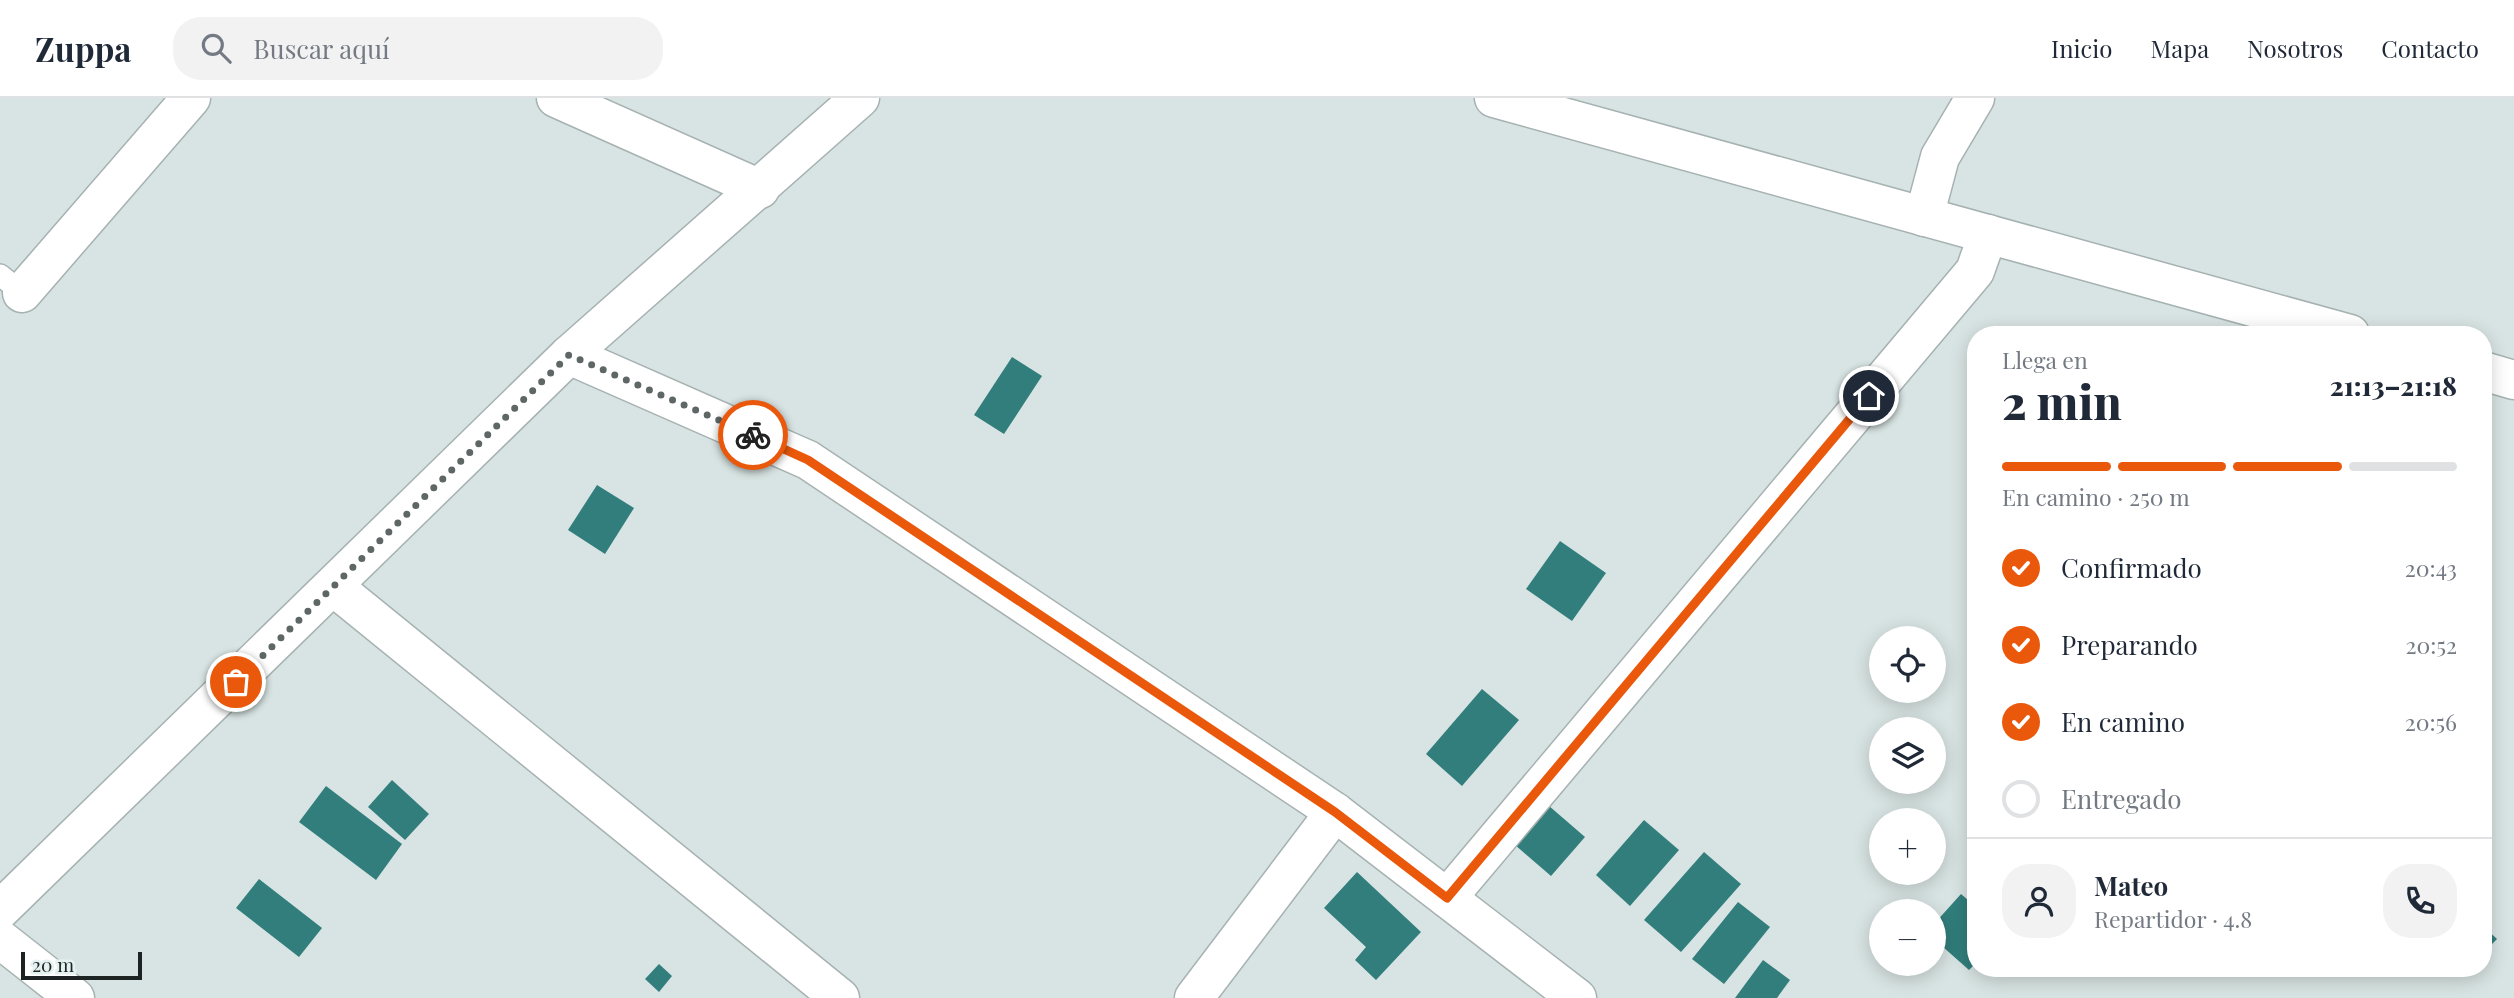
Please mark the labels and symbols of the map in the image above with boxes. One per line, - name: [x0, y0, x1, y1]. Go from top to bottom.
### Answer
- pin: [1839, 366, 1899, 426]
- courier: [718, 400, 788, 470]
- pin: [206, 652, 266, 712]
- scale bar: [21, 949, 142, 981]

